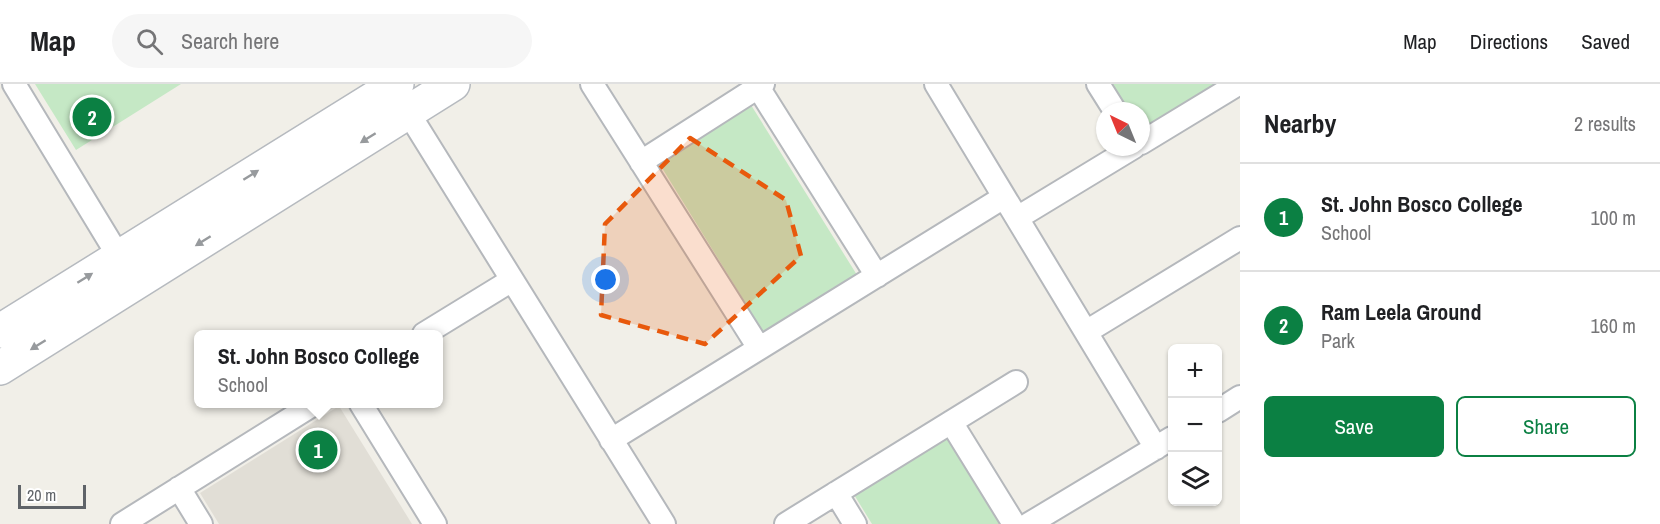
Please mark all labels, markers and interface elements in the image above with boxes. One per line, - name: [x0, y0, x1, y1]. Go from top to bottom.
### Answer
- search box: [112, 14, 532, 68]
- text: Map: [30, 22, 76, 60]
- icon: search: [133, 25, 166, 58]
- text: Search here: [181, 26, 279, 56]
- text: Map: [1403, 27, 1437, 56]
- text: Directions: [1470, 27, 1548, 56]
- text: Saved: [1581, 27, 1630, 56]
- pin: 2: [72, 94, 112, 140]
- north arrow: [1096, 102, 1150, 156]
- text: Nearby: [1264, 106, 1336, 141]
- text: 2 results: [1574, 110, 1636, 137]
- one-way arrow: [360, 132, 376, 143]
- one-way arrow: [243, 169, 259, 180]
- text: St. John Bosco College: [1321, 189, 1523, 219]
- text: 1: [1279, 204, 1288, 231]
- text: 100 m: [1590, 204, 1636, 231]
- text: School: [1321, 219, 1371, 246]
- one-way arrow: [195, 236, 211, 247]
- your location: [591, 265, 620, 294]
- one-way arrow: [77, 272, 93, 283]
- text: Ram Leela Ground: [1321, 297, 1481, 327]
- text: 2: [1279, 312, 1288, 339]
- text: 160 m: [1590, 312, 1636, 339]
- text: Park: [1321, 327, 1355, 354]
- popup: [194, 330, 443, 408]
- one-way arrow: [30, 339, 46, 350]
- text: St. John Bosco College: [218, 341, 419, 371]
- map controls: [1168, 344, 1222, 506]
- button: +: [1168, 344, 1222, 398]
- text: School: [218, 371, 268, 398]
- button: Save: [1264, 396, 1444, 457]
- button: Share: [1456, 396, 1636, 457]
- button: −: [1168, 398, 1222, 452]
- pin: 1: [298, 428, 338, 472]
- button: layers: [1168, 452, 1222, 506]
- scale bar: [18, 482, 86, 510]
- text: 20 m: [27, 484, 56, 506]

